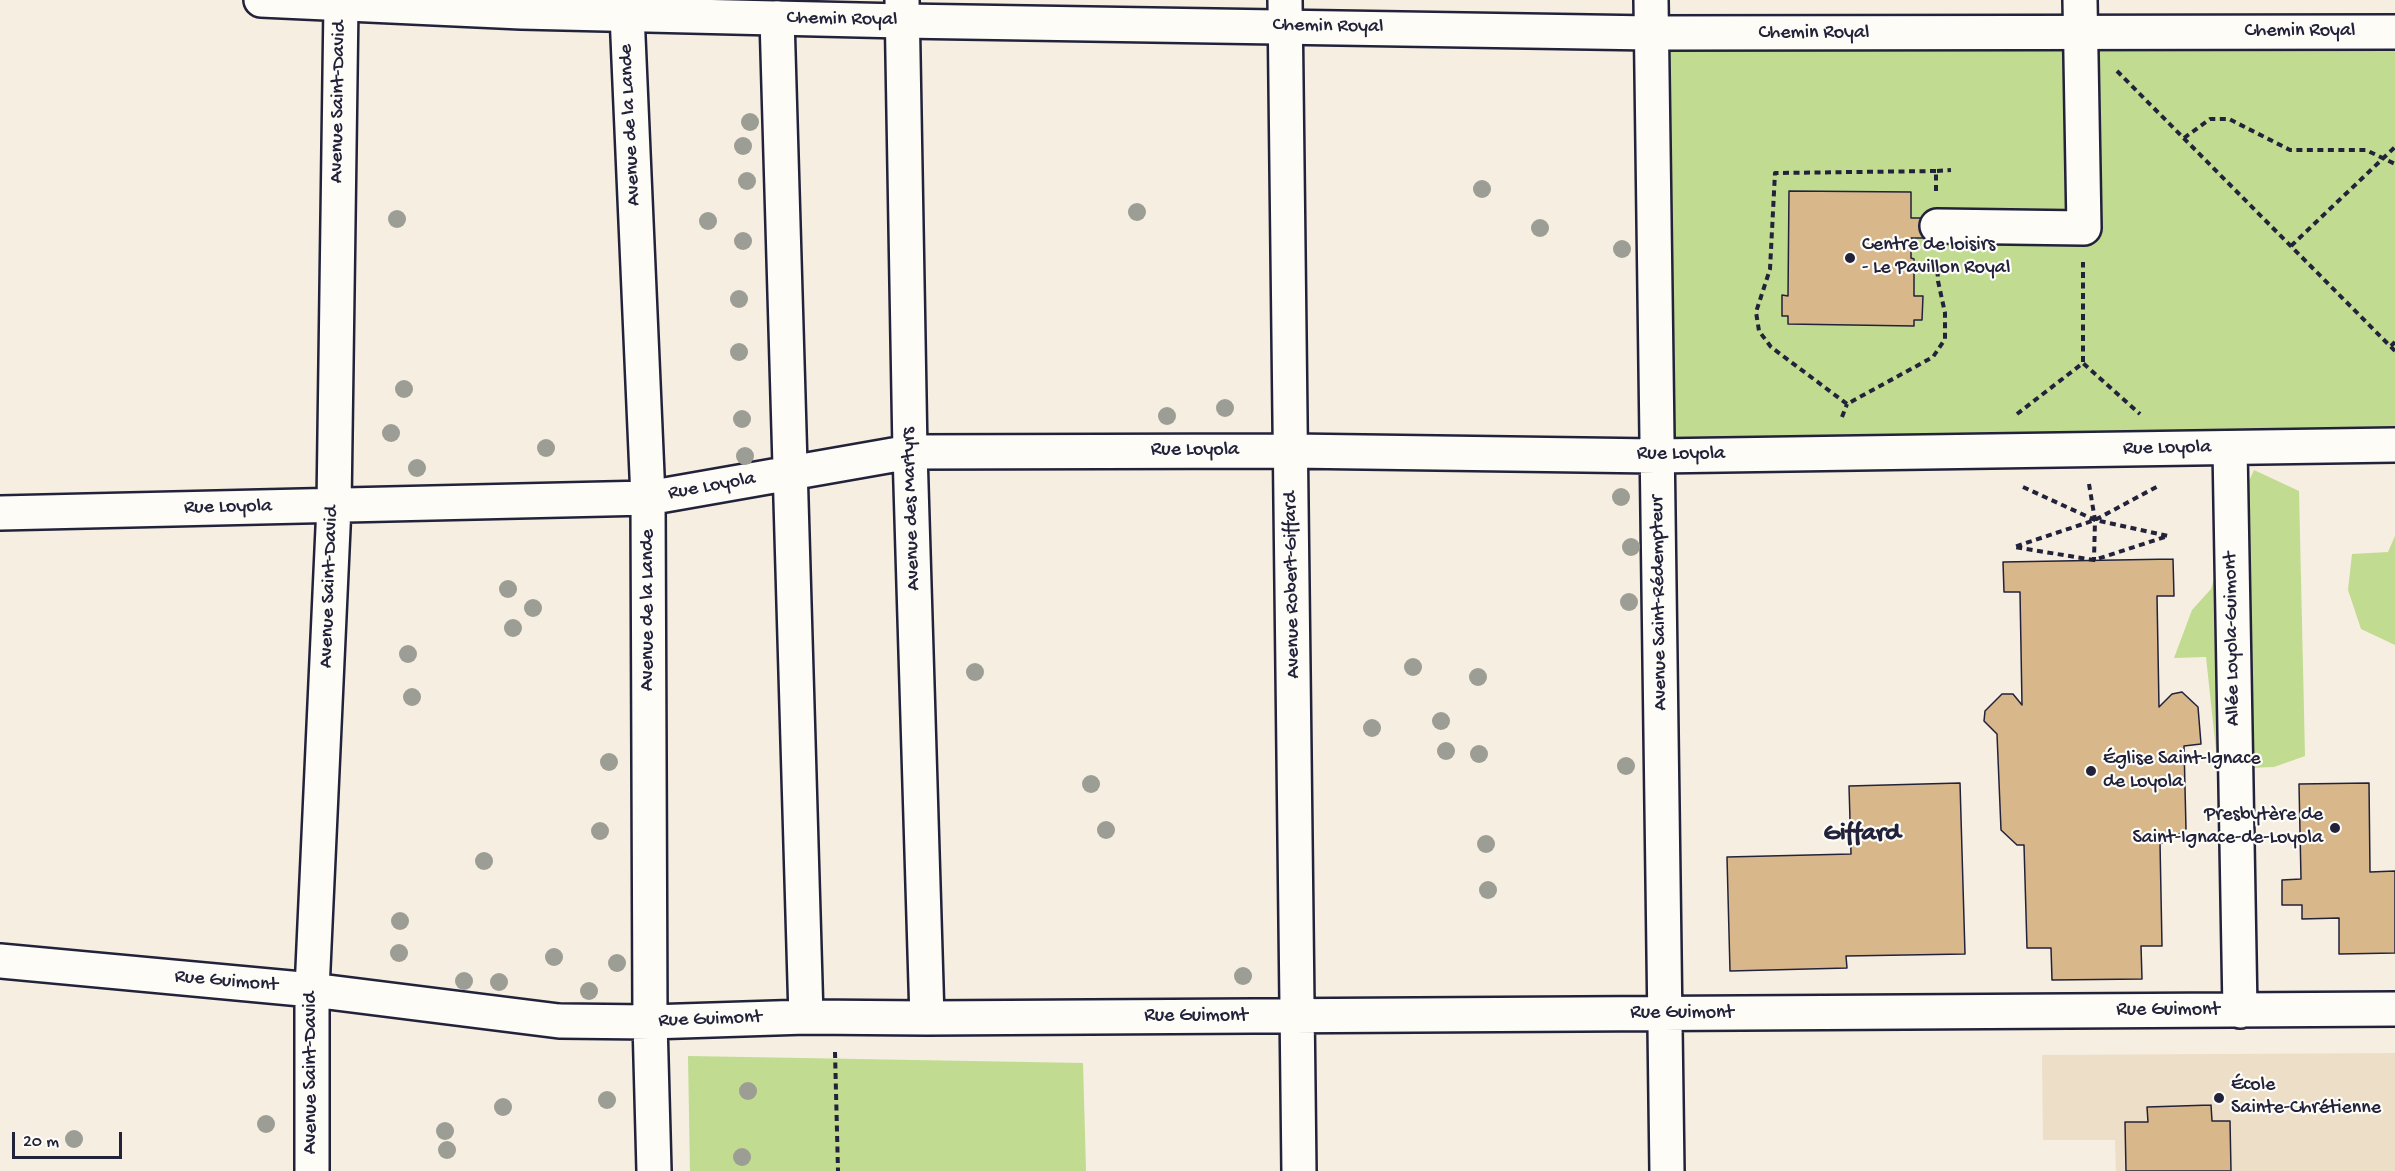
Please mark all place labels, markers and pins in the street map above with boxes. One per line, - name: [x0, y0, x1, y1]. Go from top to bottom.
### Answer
- place label: Centre de loisirs - Le Pavillon Royal: [1862, 234, 2010, 281]
- marker: Centre de loisirs - Le Pavillon Royal: [1843, 251, 1857, 265]
- place label: Église Saint-Ignace de Loyola: [2103, 748, 2261, 795]
- marker: Église Saint-Ignace de Loyola: [2084, 764, 2098, 778]
- place label: Presbytère de Saint-Ignace-de-Loyola: [2132, 804, 2323, 851]
- marker: Presbytère de Saint-Ignace-de-Loyola: [2328, 821, 2342, 835]
- place label: École Sainte-Chrétienne: [2231, 1074, 2381, 1121]
- marker: École Sainte-Chrétienne: [2212, 1091, 2226, 1105]

